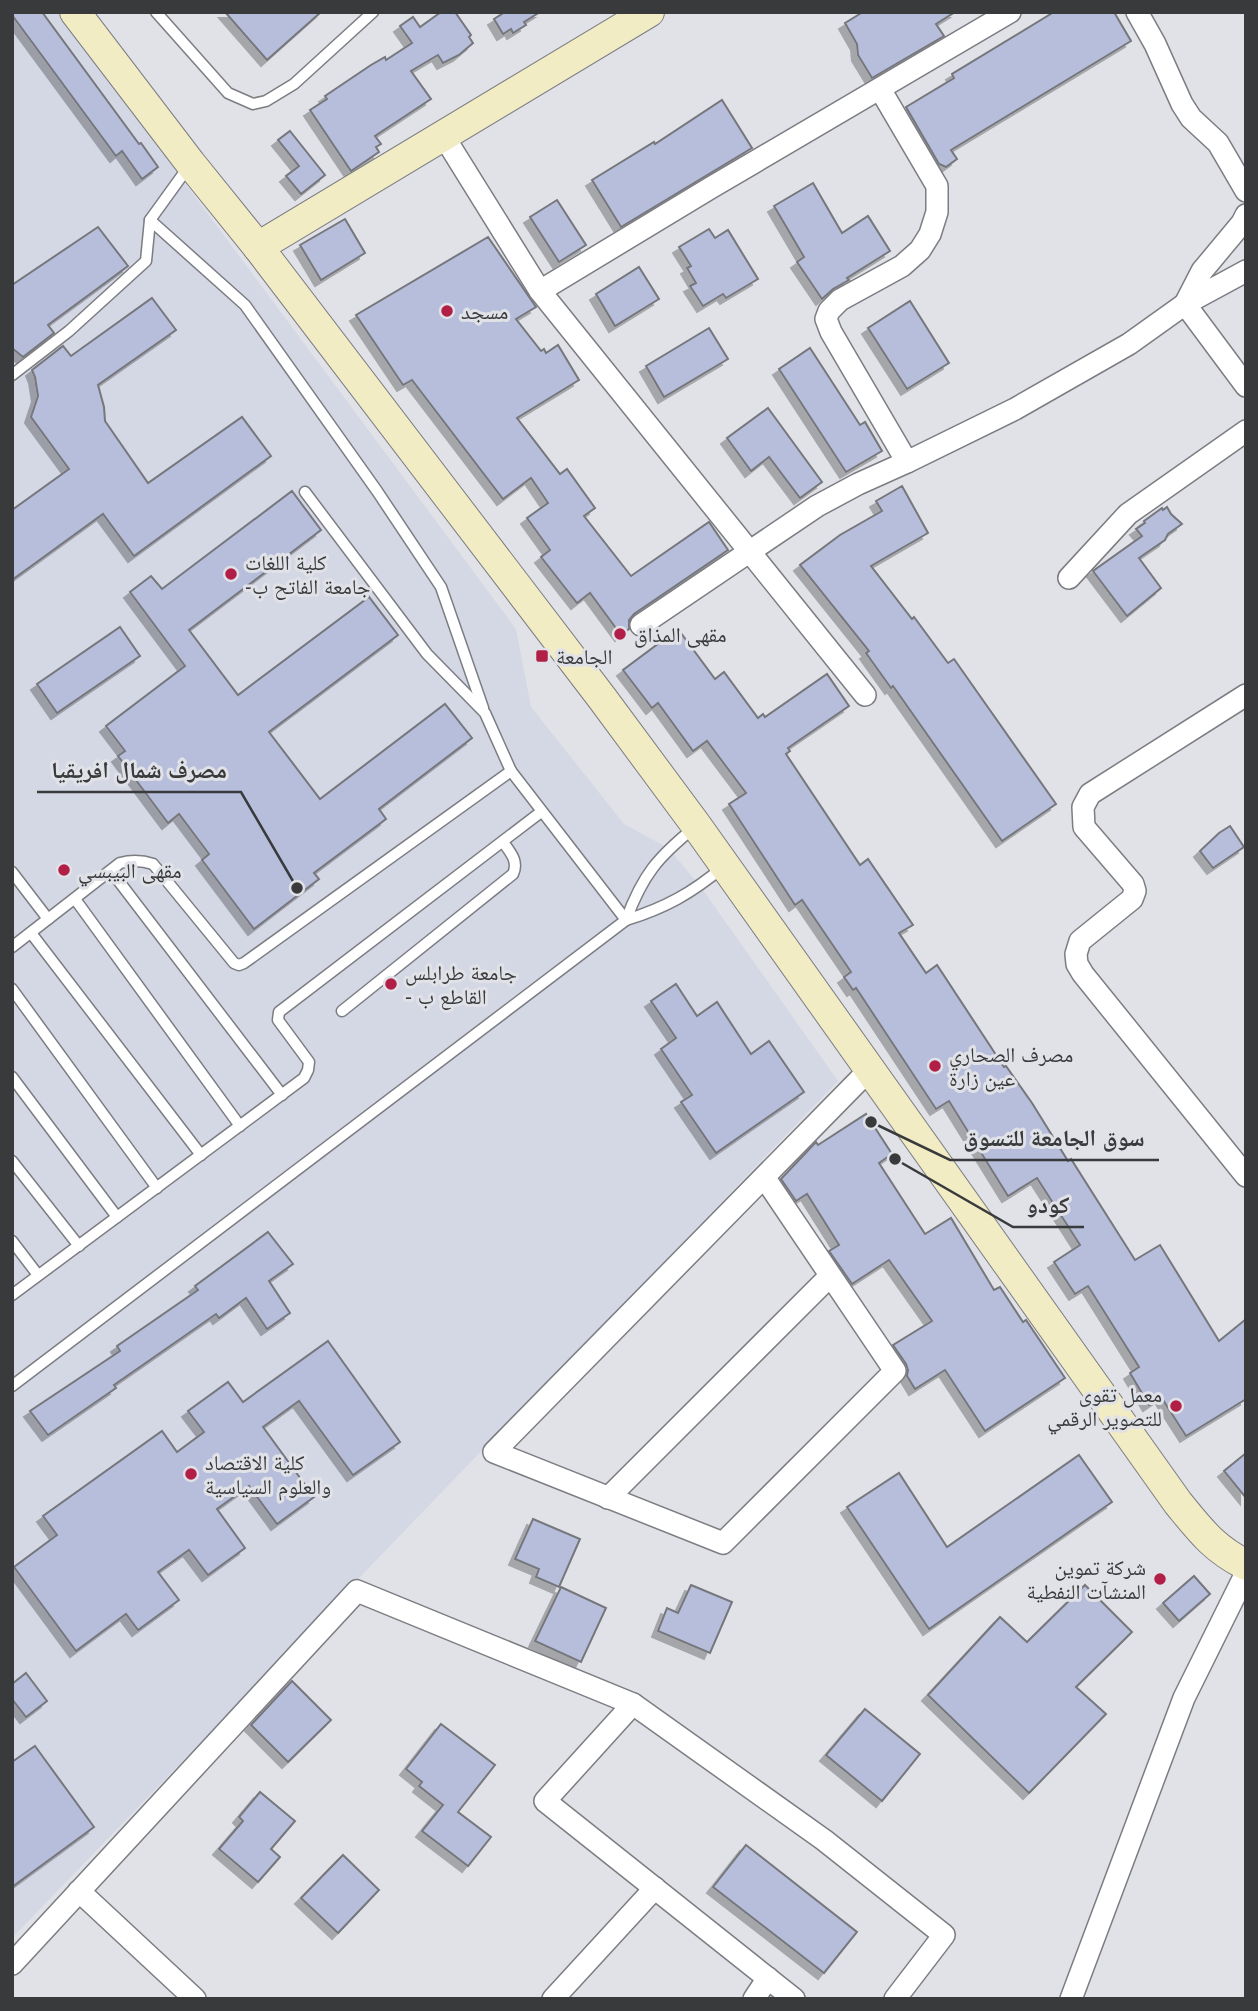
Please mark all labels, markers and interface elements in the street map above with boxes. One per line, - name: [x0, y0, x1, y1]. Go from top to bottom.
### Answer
- place label: مسجد: [461, 300, 508, 323]
- marker: مسجد: [439, 303, 455, 319]
- place label: كلية اللغات -جامعة الفاتح ب: [245, 551, 370, 600]
- marker: كلية اللغات -جامعة الفاتح ب: [223, 566, 239, 582]
- place label: مقهى المذاق: [634, 623, 727, 648]
- marker: مقهى المذاق: [612, 626, 628, 642]
- place label: الجامعة: [556, 645, 613, 668]
- marker: الجامعة: [534, 648, 550, 664]
- callout: مصرف شمال افريقيا: [37, 748, 241, 792]
- text: مصرف شمال افريقيا: [51, 757, 227, 784]
- place label: مقهى البيبسي: [78, 859, 182, 887]
- marker: مقهى البيبسي: [56, 862, 72, 878]
- place label: جامعة طرابلس - القاطع ب: [405, 961, 517, 1010]
- marker: جامعة طرابلس - القاطع ب: [383, 976, 399, 992]
- place label: مصرف الصحاري عين زارة: [949, 1043, 1073, 1092]
- marker: مصرف الصحاري عين زارة: [927, 1058, 943, 1074]
- callout: سوق الجامعة للتسوق: [950, 1116, 1159, 1160]
- text: سوق الجامعة للتسوق: [963, 1125, 1145, 1152]
- callout: كودو: [1013, 1183, 1084, 1227]
- text: كودو: [1027, 1192, 1069, 1218]
- place label: معمل تقوى للتصوير الرقمي: [1047, 1383, 1162, 1435]
- marker: معمل تقوى للتصوير الرقمي: [1168, 1398, 1184, 1414]
- place label: كلية الاقتصاد والعلوم السياسية: [205, 1451, 331, 1501]
- marker: كلية الاقتصاد والعلوم السياسية: [183, 1466, 199, 1482]
- place label: شركة تموين المنشآت النفطية: [1026, 1556, 1146, 1603]
- marker: شركة تموين المنشآت النفطية: [1152, 1571, 1168, 1587]

